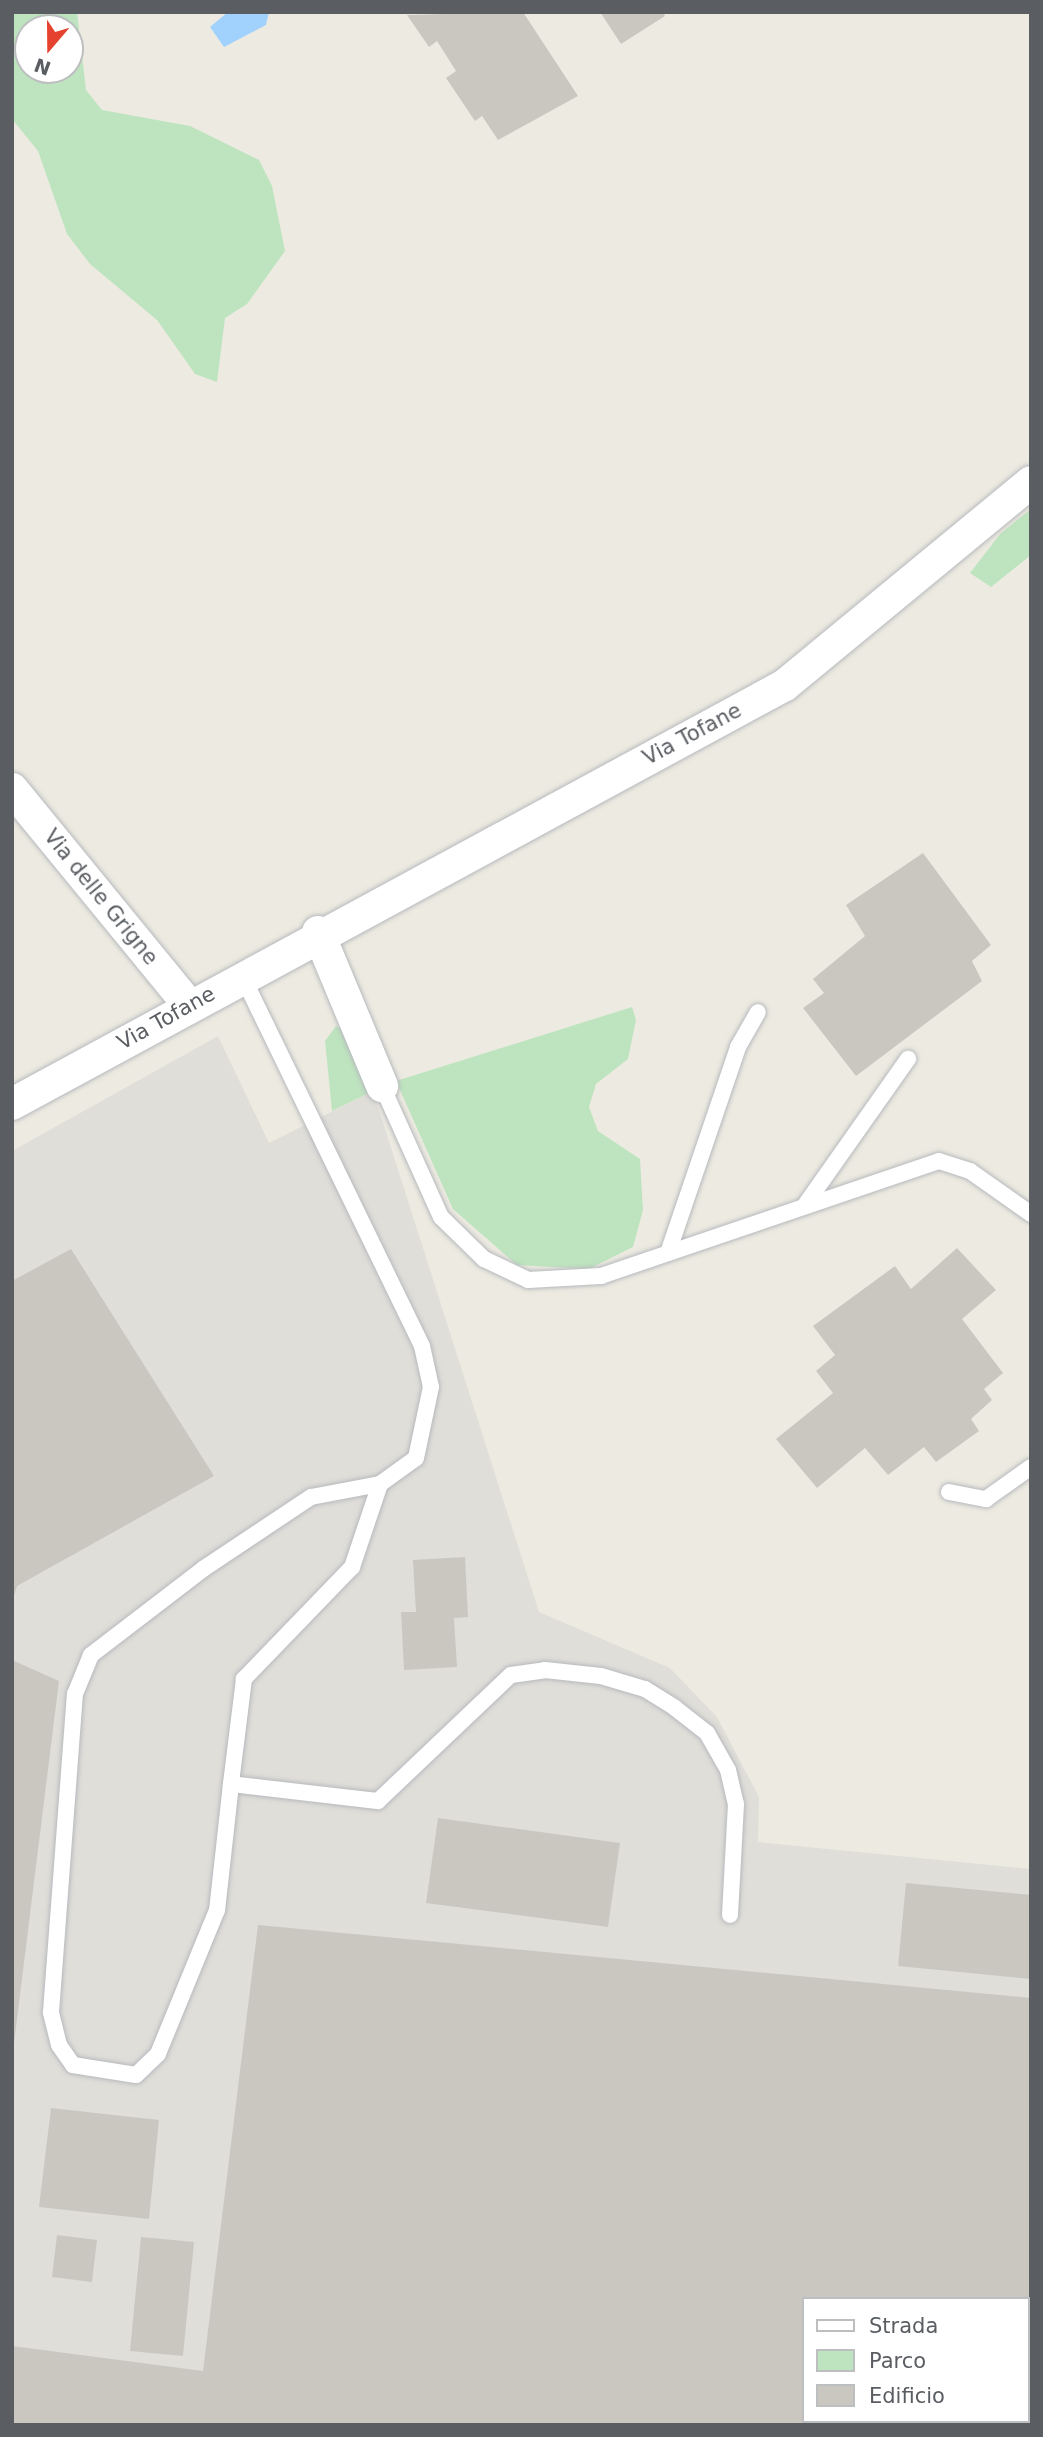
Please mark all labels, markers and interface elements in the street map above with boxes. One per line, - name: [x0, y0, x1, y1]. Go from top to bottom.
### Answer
- north arrow: [14, 14, 84, 84]
- text: N: [31, 54, 54, 80]
- street label: Via Tofane: [638, 698, 746, 770]
- street label: Via delle Grigne: [39, 824, 163, 970]
- street label: Via Tofane: [113, 981, 219, 1055]
- legend: [802, 2297, 1029, 2423]
- text: Strada: [869, 2314, 938, 2338]
- text: Parco: [869, 2349, 926, 2373]
- text: Edificio: [869, 2384, 945, 2408]

